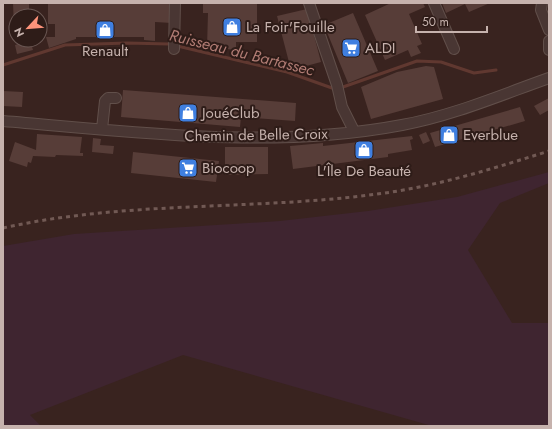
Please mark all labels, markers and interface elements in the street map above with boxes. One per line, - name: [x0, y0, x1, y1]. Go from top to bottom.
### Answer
- north arrow: [8, 8, 48, 48]
- scale bar: [416, 8, 487, 34]
- text: 50 m: [422, 13, 449, 31]
- shop icon: La Foir'Fouille: [221, 16, 243, 38]
- place label: La Foir'Fouille: [246, 16, 335, 38]
- shop icon: Renault: [94, 19, 116, 41]
- water label: Ruisseau du Bartassec: [167, 23, 317, 82]
- text: N: [10, 25, 28, 40]
- supermarket icon: ALDI: [340, 37, 362, 59]
- place label: ALDI: [365, 37, 396, 59]
- place label: Renault: [82, 40, 128, 62]
- shop icon: JouéClub: [177, 102, 199, 124]
- place label: JouéClub: [200, 102, 260, 124]
- street label: Chemin de Belle Croix: [184, 123, 329, 147]
- shop icon: Everblue: [438, 124, 460, 146]
- place label: Everblue: [463, 124, 518, 146]
- shop icon: L'Île De Beauté: [353, 139, 375, 161]
- supermarket icon: Biocoop: [177, 157, 199, 179]
- place label: Biocoop: [202, 157, 255, 179]
- place label: L'Île De Beauté: [317, 160, 411, 182]

